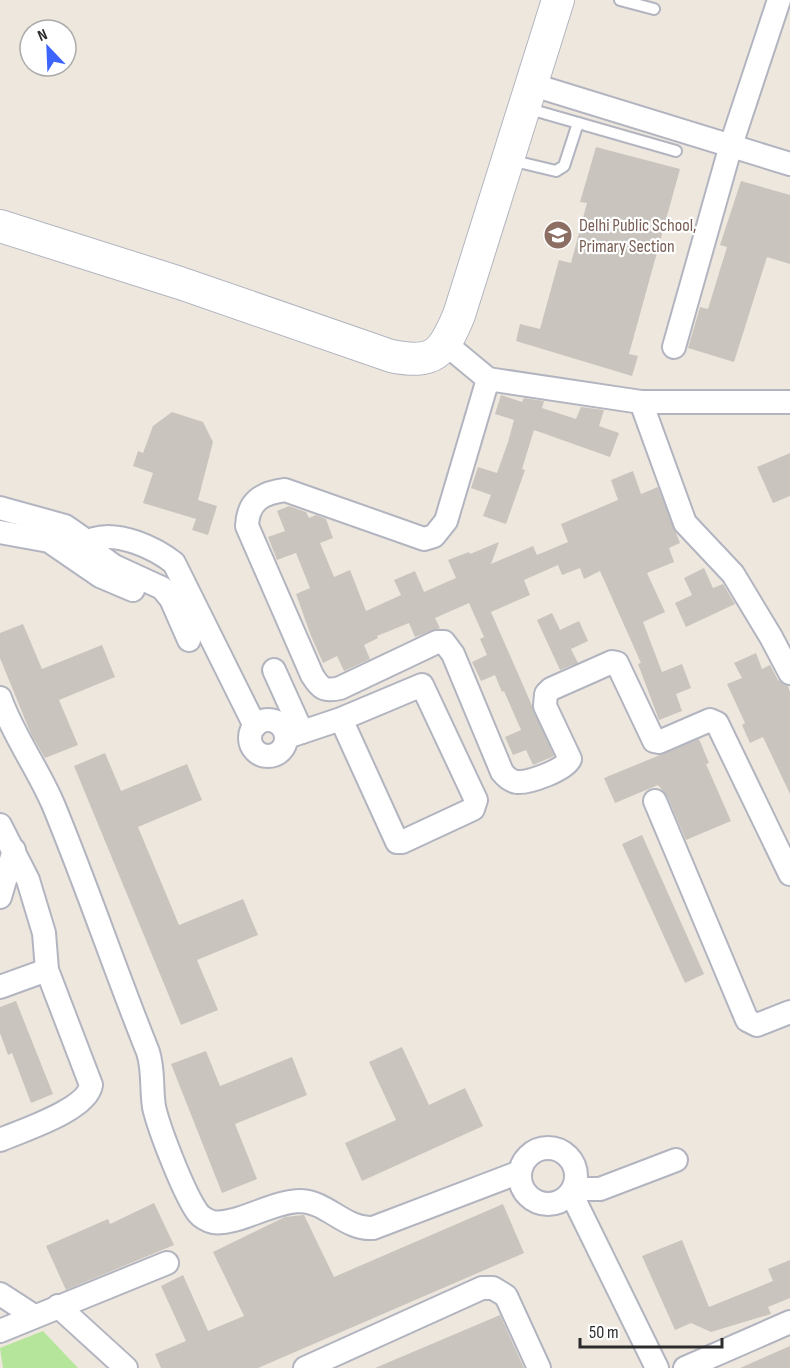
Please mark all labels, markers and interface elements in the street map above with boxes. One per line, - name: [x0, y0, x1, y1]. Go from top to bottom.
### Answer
- north arrow: [18, 18, 78, 78]
- text: N: [35, 25, 50, 46]
- place label: Delhi Public School, Primary Section: [579, 215, 696, 257]
- school or university icon: Delhi Public School, Primary Section: [542, 219, 574, 251]
- scale bar: [580, 1311, 722, 1349]
- text: 50 m: [589, 1322, 619, 1343]

